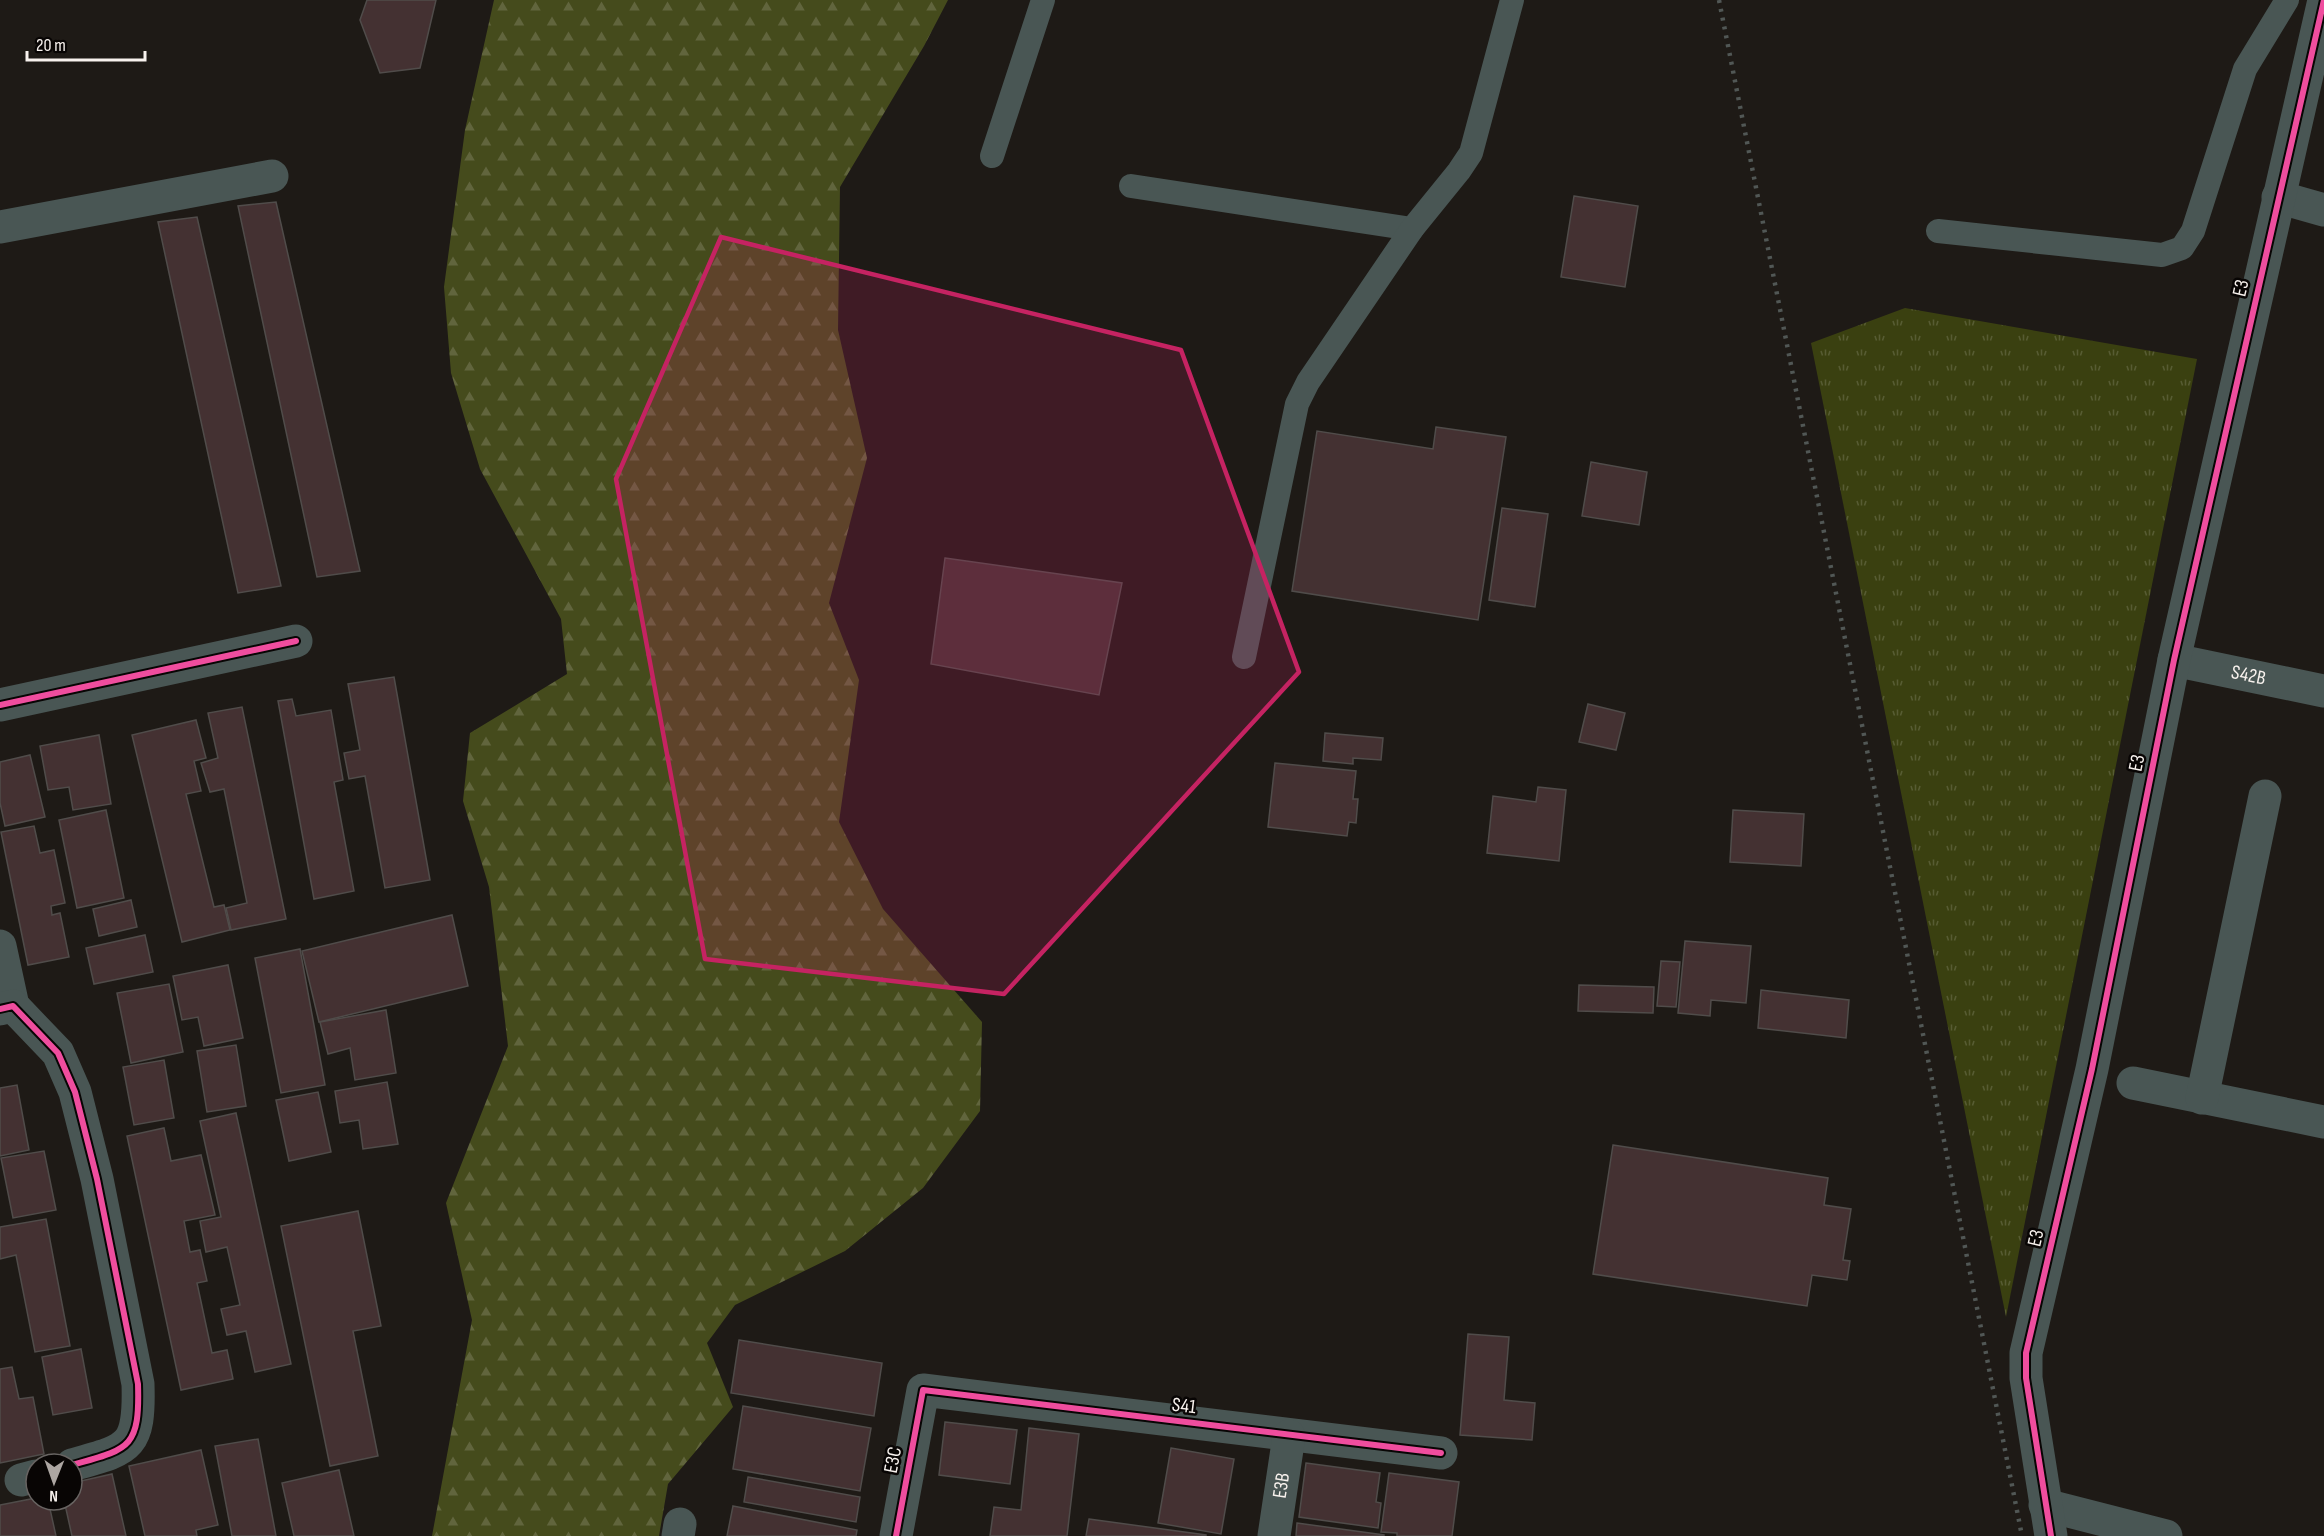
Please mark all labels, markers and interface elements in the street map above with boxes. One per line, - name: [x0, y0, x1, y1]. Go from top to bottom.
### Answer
- scale bar: [27, 24, 146, 62]
- text: 20 m: [36, 35, 66, 56]
- street label: E3: [2227, 277, 2255, 299]
- street label: S42B: [2229, 660, 2268, 691]
- street label: E3: [2124, 753, 2150, 773]
- street label: E3: [2022, 1227, 2050, 1249]
- street label: S41: [1170, 1393, 1198, 1419]
- street label: E3C: [879, 1445, 907, 1475]
- north arrow: [24, 1452, 84, 1512]
- street label: E3B: [1268, 1471, 1295, 1500]
- text: N: [49, 1486, 58, 1505]

